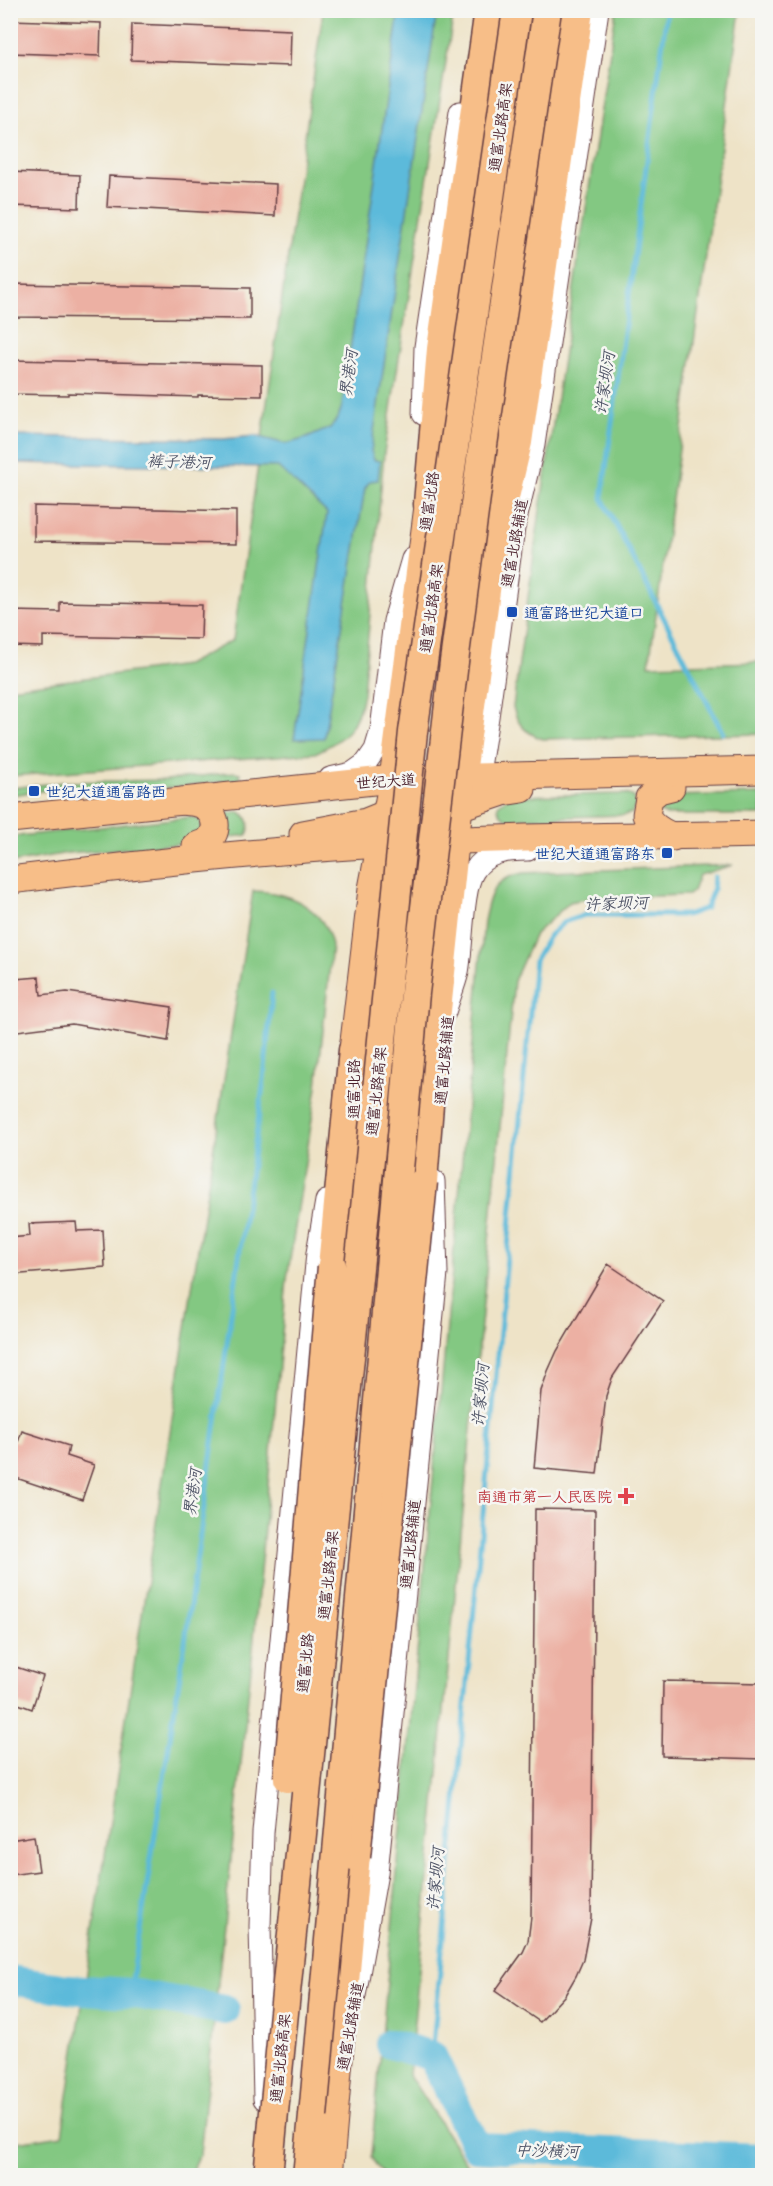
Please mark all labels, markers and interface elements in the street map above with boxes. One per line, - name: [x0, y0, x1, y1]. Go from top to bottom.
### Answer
- street label: 通富北路高架: [484, 81, 516, 173]
- water label: 界港河: [335, 345, 362, 398]
- water label: 许家坝河: [590, 347, 619, 416]
- water label: 裤子港河: [147, 450, 214, 472]
- street label: 通富北路: [415, 470, 443, 532]
- street label: 通富北路辅道: [497, 497, 531, 589]
- street label: 通富北路高架: [415, 562, 447, 654]
- place label: 通富路世纪大道口: [524, 603, 644, 622]
- marker: 通富路世纪大道口: [505, 605, 519, 619]
- street label: 世纪大道: [355, 769, 417, 793]
- place label: 世纪大道通富路西: [46, 782, 166, 801]
- marker: 世纪大道通富路西: [27, 784, 41, 798]
- place label: 世纪大道通富路东: [535, 844, 655, 863]
- marker: 世纪大道通富路东: [660, 846, 674, 860]
- water label: 许家坝河: [584, 892, 651, 914]
- street label: 通富北路辅道: [431, 1014, 457, 1106]
- street label: 通富北路高架: [362, 1045, 390, 1137]
- street label: 通富北路: [344, 1059, 363, 1119]
- water label: 许家坝河: [467, 1359, 493, 1428]
- water label: 界港河: [179, 1464, 206, 1517]
- place label: 南通市第一人民医院: [477, 1487, 612, 1506]
- marker: 南通市第一人民医院: [617, 1487, 635, 1505]
- street label: 通富北路辅道: [396, 1498, 424, 1590]
- street label: 通富北路高架: [314, 1529, 342, 1621]
- street label: 通富北路: [293, 1632, 317, 1694]
- water label: 许家坝河: [422, 1843, 448, 1912]
- street label: 通富北路辅道: [333, 1980, 367, 2072]
- street label: 通富北路高架: [266, 2012, 294, 2104]
- water label: 中沙横河: [515, 2139, 582, 2161]

